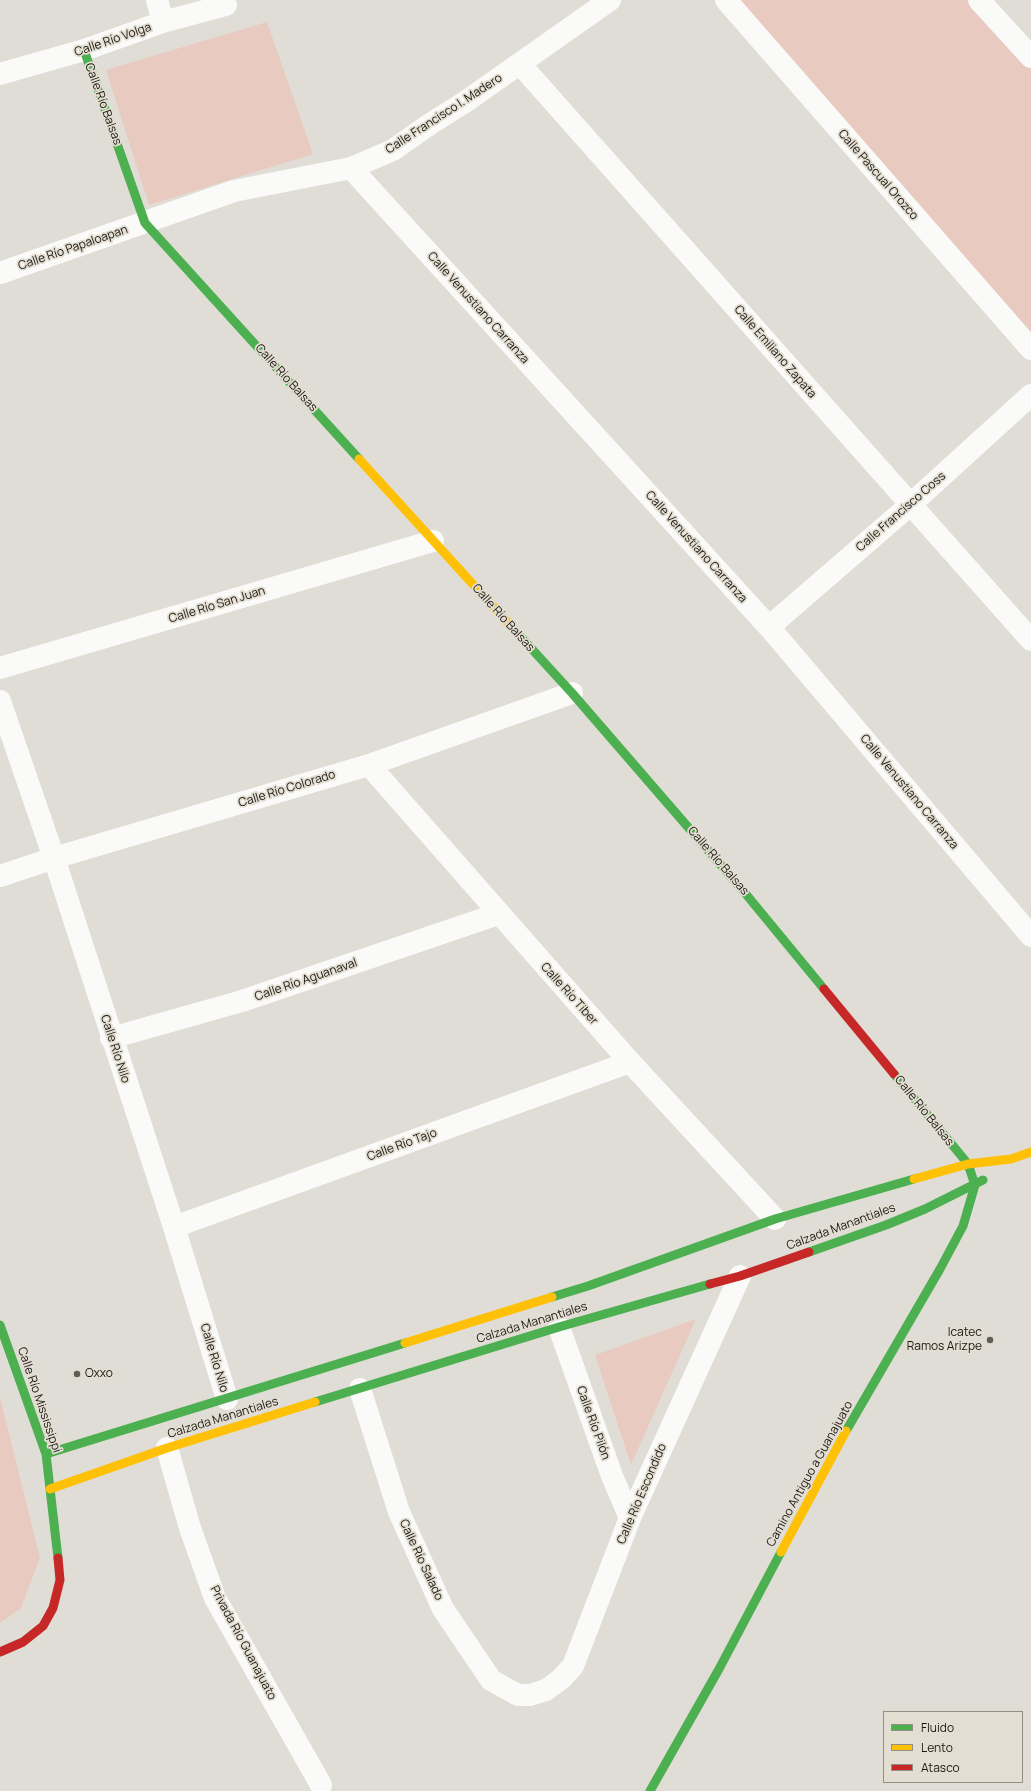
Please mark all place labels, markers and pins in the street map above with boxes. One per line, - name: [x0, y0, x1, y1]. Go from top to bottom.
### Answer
- place label: Icatec Ramos Arizpe: [907, 1326, 982, 1354]
- marker: Icatec Ramos Arizpe: [985, 1335, 995, 1345]
- place label: Oxxo: [85, 1367, 113, 1381]
- marker: Oxxo: [72, 1369, 82, 1379]

